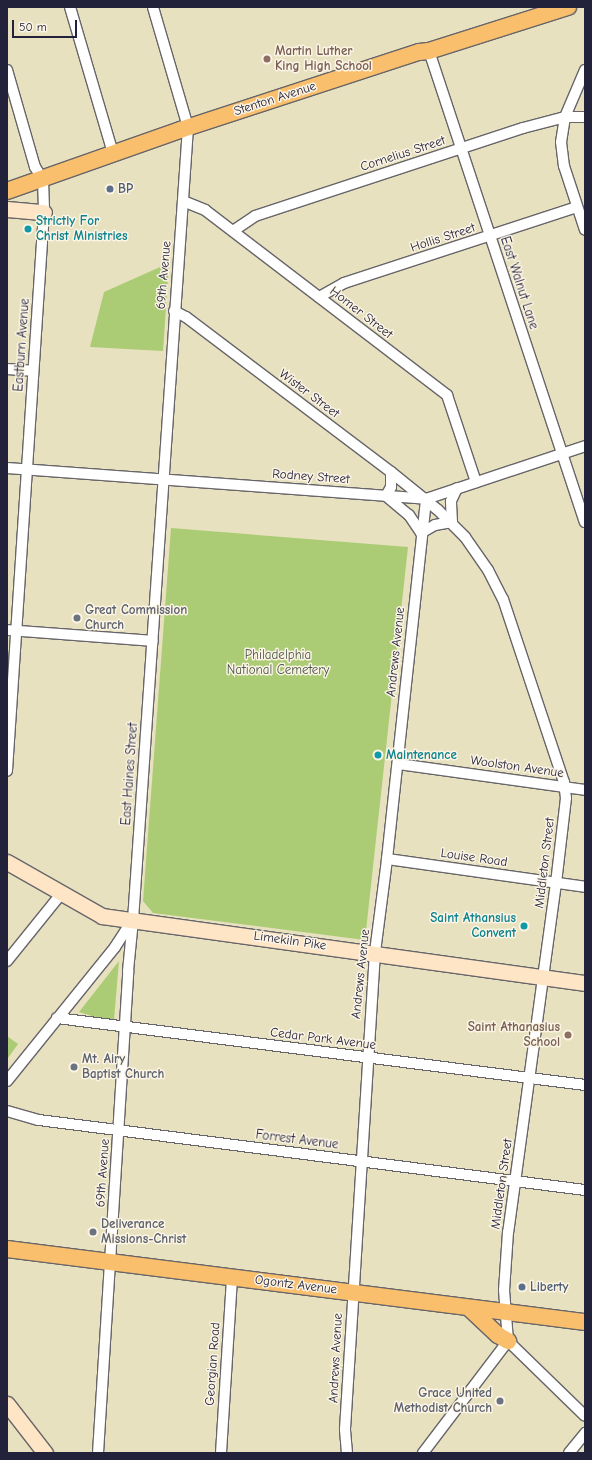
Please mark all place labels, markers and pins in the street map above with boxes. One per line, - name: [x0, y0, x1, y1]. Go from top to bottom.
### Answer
- place label: Martin Luther King High School: [275, 44, 372, 75]
- marker: Martin Luther King High School: [262, 54, 272, 64]
- place label: BP: [118, 181, 133, 197]
- marker: BP: [105, 184, 115, 194]
- place label: Strictly For Christ Ministries: [36, 214, 127, 245]
- marker: Strictly For Christ Ministries: [23, 224, 33, 234]
- place label: Great Commission Church: [85, 603, 187, 634]
- marker: Great Commission Church: [72, 613, 82, 623]
- place label: Maintenance: [386, 747, 457, 763]
- marker: Maintenance: [373, 750, 383, 760]
- place label: Saint Athansius Convent: [430, 911, 516, 942]
- marker: Saint Athansius Convent: [519, 921, 529, 931]
- place label: Saint Athanasius School: [468, 1020, 560, 1051]
- marker: Saint Athanasius School: [563, 1030, 573, 1040]
- place label: Mt. Airy Baptist Church: [82, 1052, 164, 1083]
- marker: Mt. Airy Baptist Church: [69, 1062, 79, 1072]
- place label: Deliverance Missions-Christ: [101, 1217, 186, 1248]
- marker: Deliverance Missions-Christ: [88, 1227, 98, 1237]
- place label: Liberty: [530, 1279, 568, 1295]
- marker: Liberty: [517, 1282, 527, 1292]
- place label: Grace United Methodist Church: [394, 1386, 492, 1417]
- marker: Grace United Methodist Church: [495, 1396, 505, 1406]

